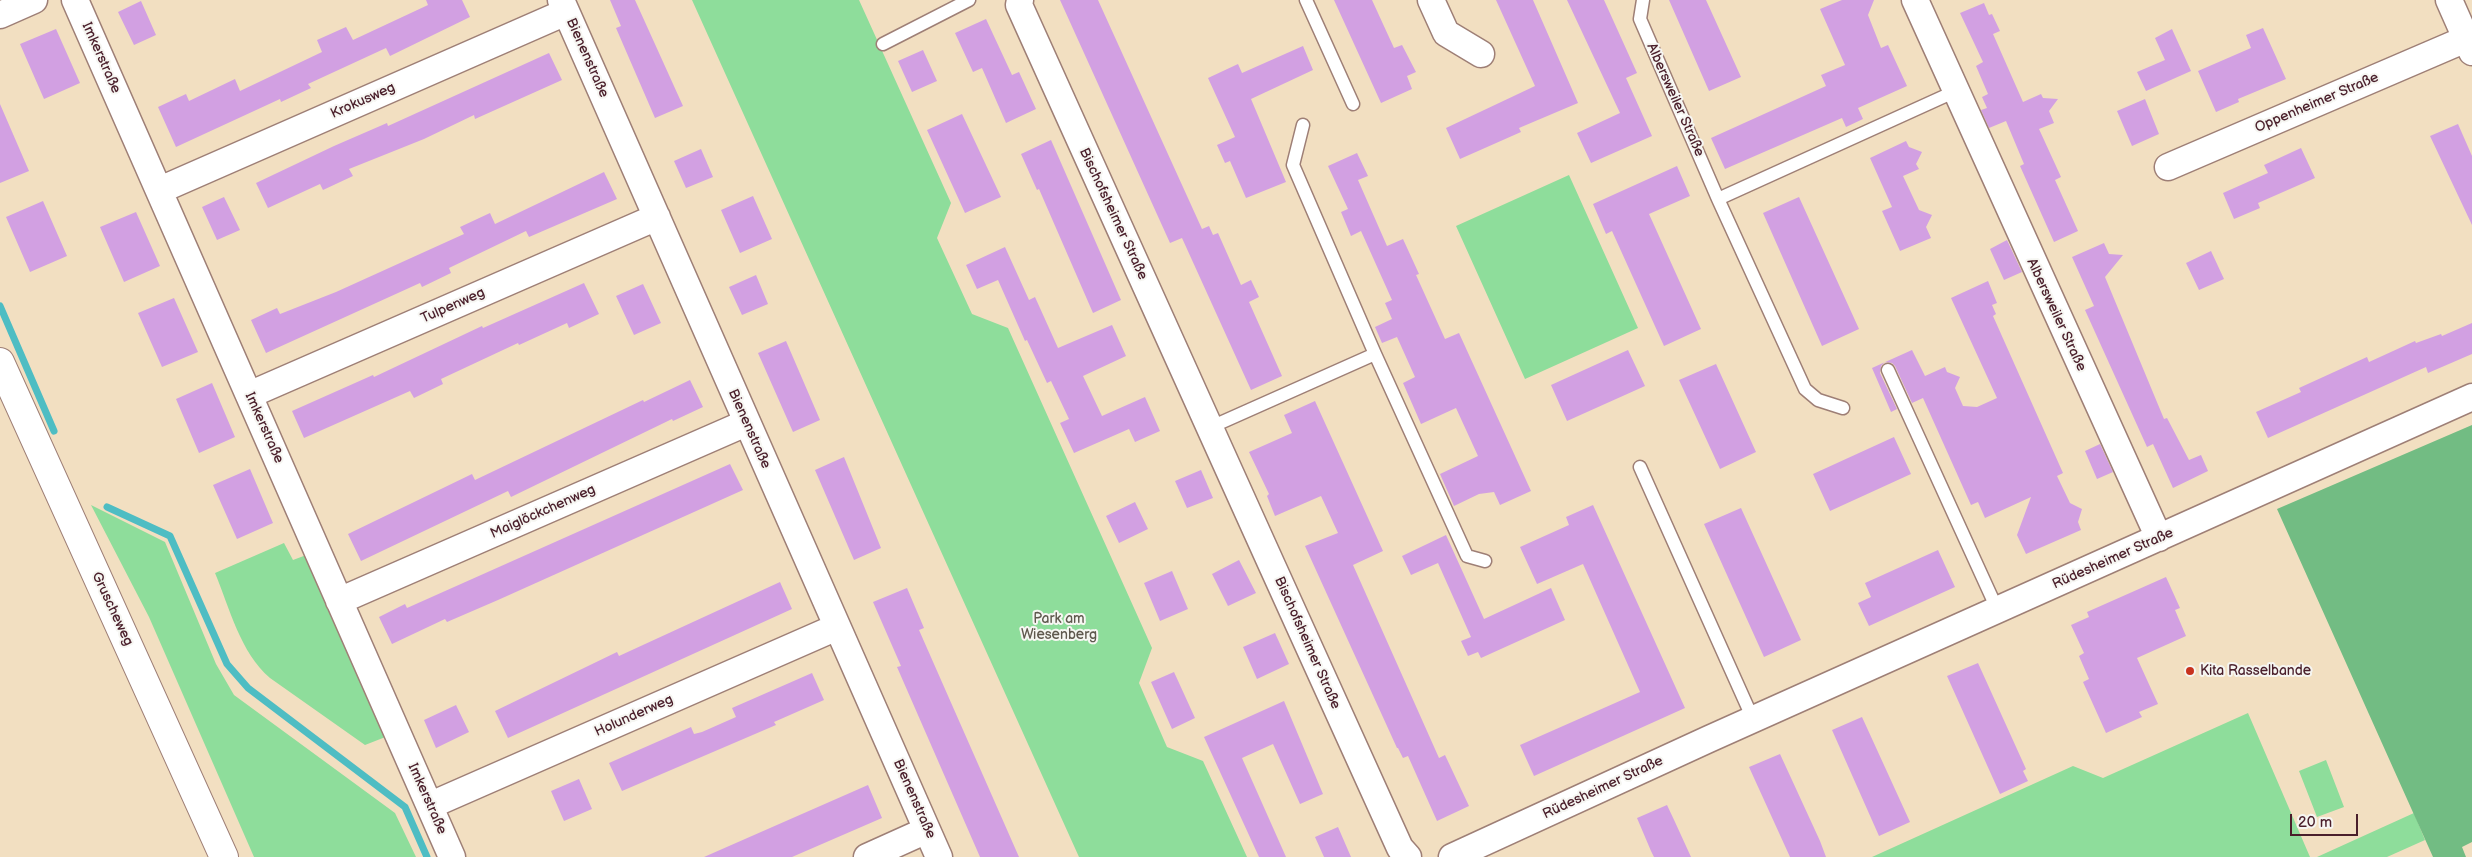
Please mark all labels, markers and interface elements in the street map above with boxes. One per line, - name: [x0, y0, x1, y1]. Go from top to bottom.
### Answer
- street label: Bienenstraße: [562, 16, 612, 100]
- street label: Imkerstraße: [78, 20, 124, 96]
- street label: Albersweiler Straße: [1642, 41, 1708, 159]
- street label: Oppenheimer Straße: [2253, 69, 2381, 137]
- street label: Krokusweg: [328, 79, 398, 123]
- street label: Bischofsheimer Straße: [1075, 145, 1151, 283]
- street label: Albersweiler Straße: [2023, 256, 2089, 374]
- street label: Tulpenweg: [418, 284, 488, 328]
- street label: Bienenstraße: [724, 387, 774, 471]
- street label: Imkerstraße: [241, 390, 287, 466]
- street label: Maiglöckchenweg: [488, 481, 598, 543]
- street label: Rüdesheimer Straße: [2050, 525, 2176, 593]
- street label: Gruscheweg: [88, 569, 136, 649]
- street label: Bischofsheimer Straße: [1270, 574, 1344, 712]
- park label: Park am Wiesenberg: [1021, 611, 1097, 644]
- place label: Kita Rasselbande: [2200, 663, 2311, 679]
- marker: Kita Rasselbande: [2184, 665, 2196, 677]
- street label: Holunderweg: [592, 691, 676, 741]
- street label: Rüdesheimer Straße: [1540, 753, 1666, 823]
- street label: Bienenstraße: [889, 757, 939, 841]
- street label: Imkerstraße: [404, 761, 450, 837]
- scale bar: [2292, 804, 2360, 836]
- text: 20 m: [2298, 813, 2332, 832]

